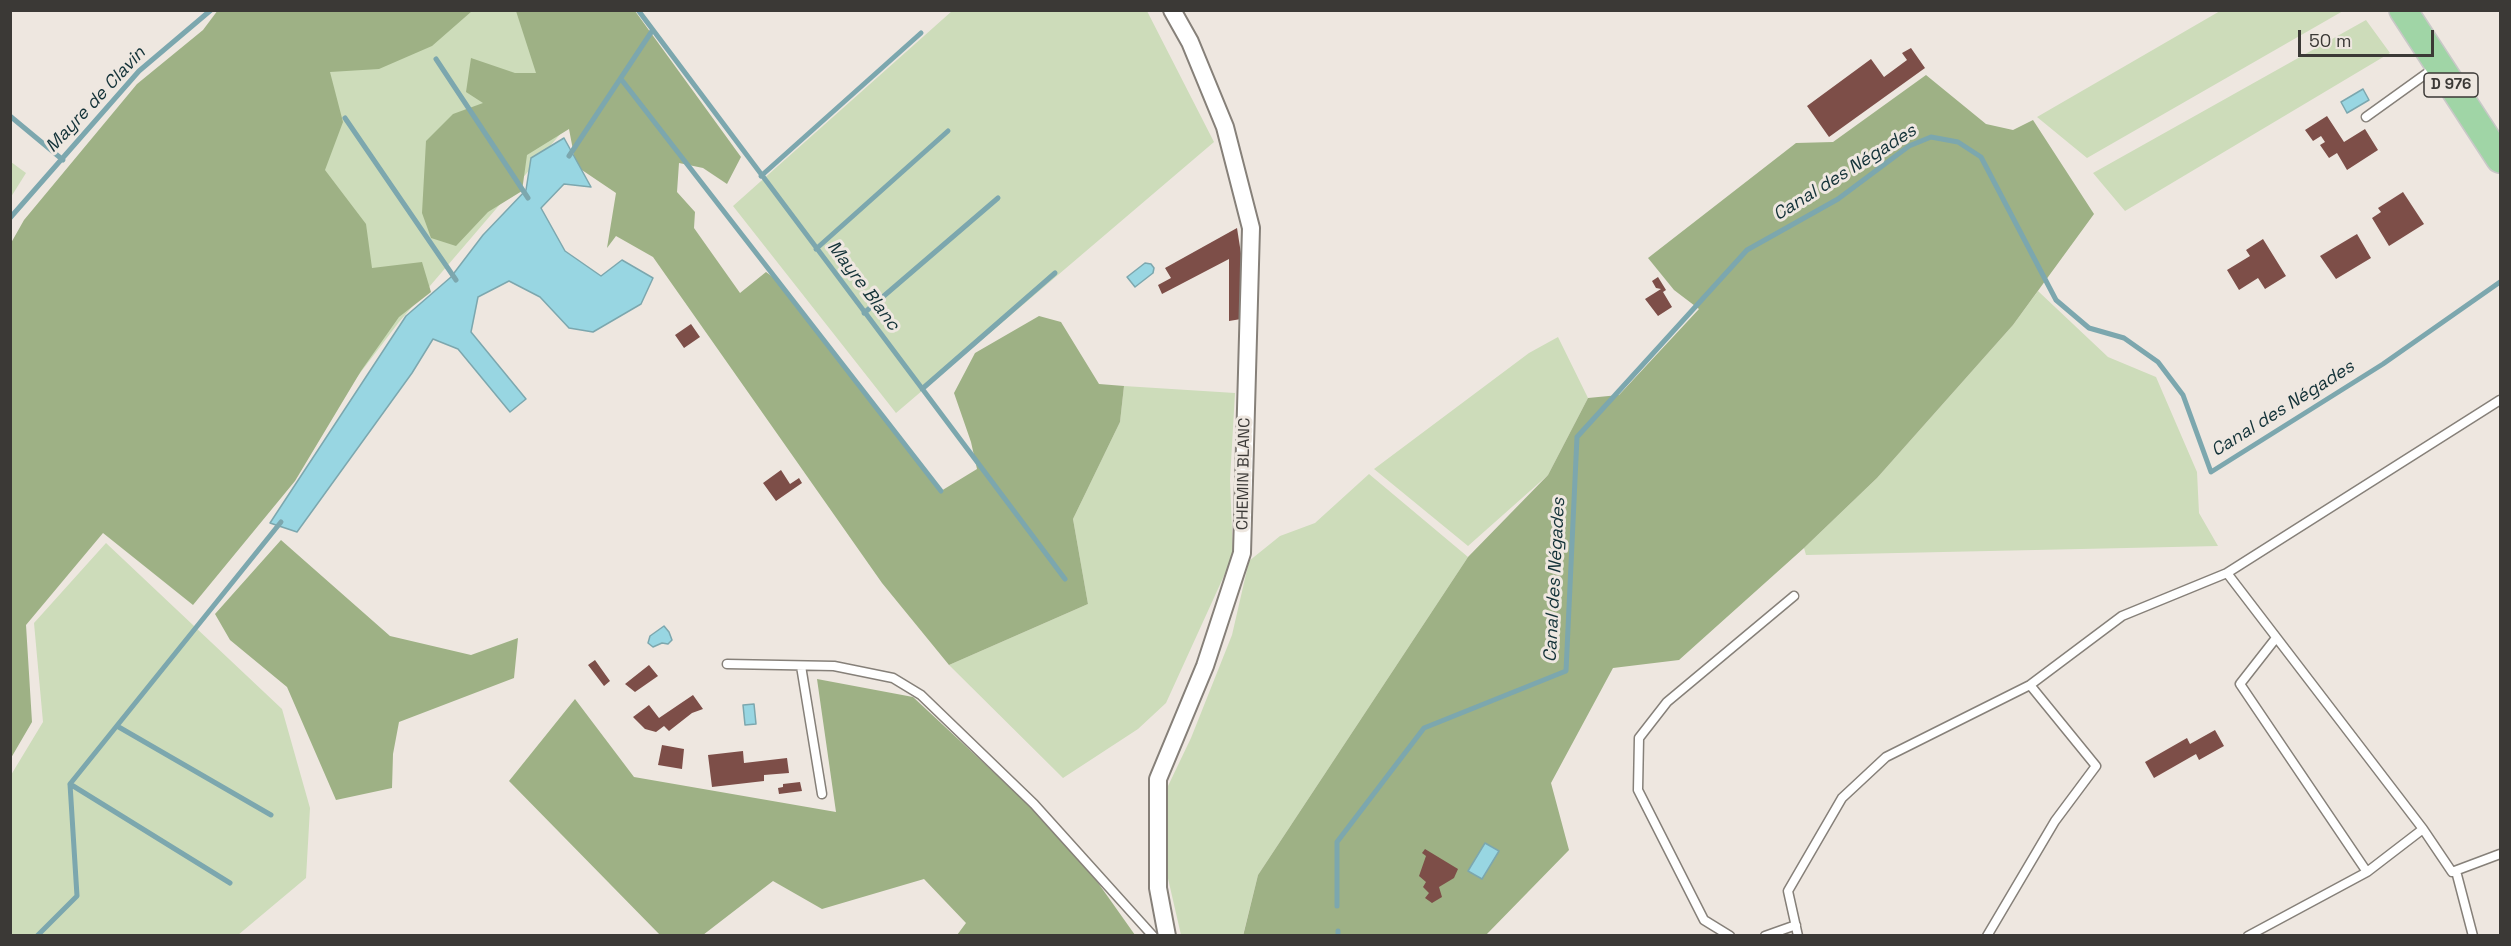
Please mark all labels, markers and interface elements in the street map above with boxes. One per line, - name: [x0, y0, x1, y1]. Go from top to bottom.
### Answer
- scale bar: [2301, 18, 2438, 56]
- text: 50 m: [2309, 29, 2351, 52]
- water label: Mayre de Clavin: [42, 43, 150, 157]
- road number: D 976: [2424, 73, 2478, 97]
- water label: Canal des Négades: [1769, 120, 1921, 226]
- water label: Mayre Blanc: [822, 237, 904, 335]
- water label: Canal des Négades: [2207, 356, 2359, 462]
- street label: CHEMIN BLANC: [1233, 418, 1255, 530]
- water label: Canal des Négades: [1540, 497, 1570, 663]

